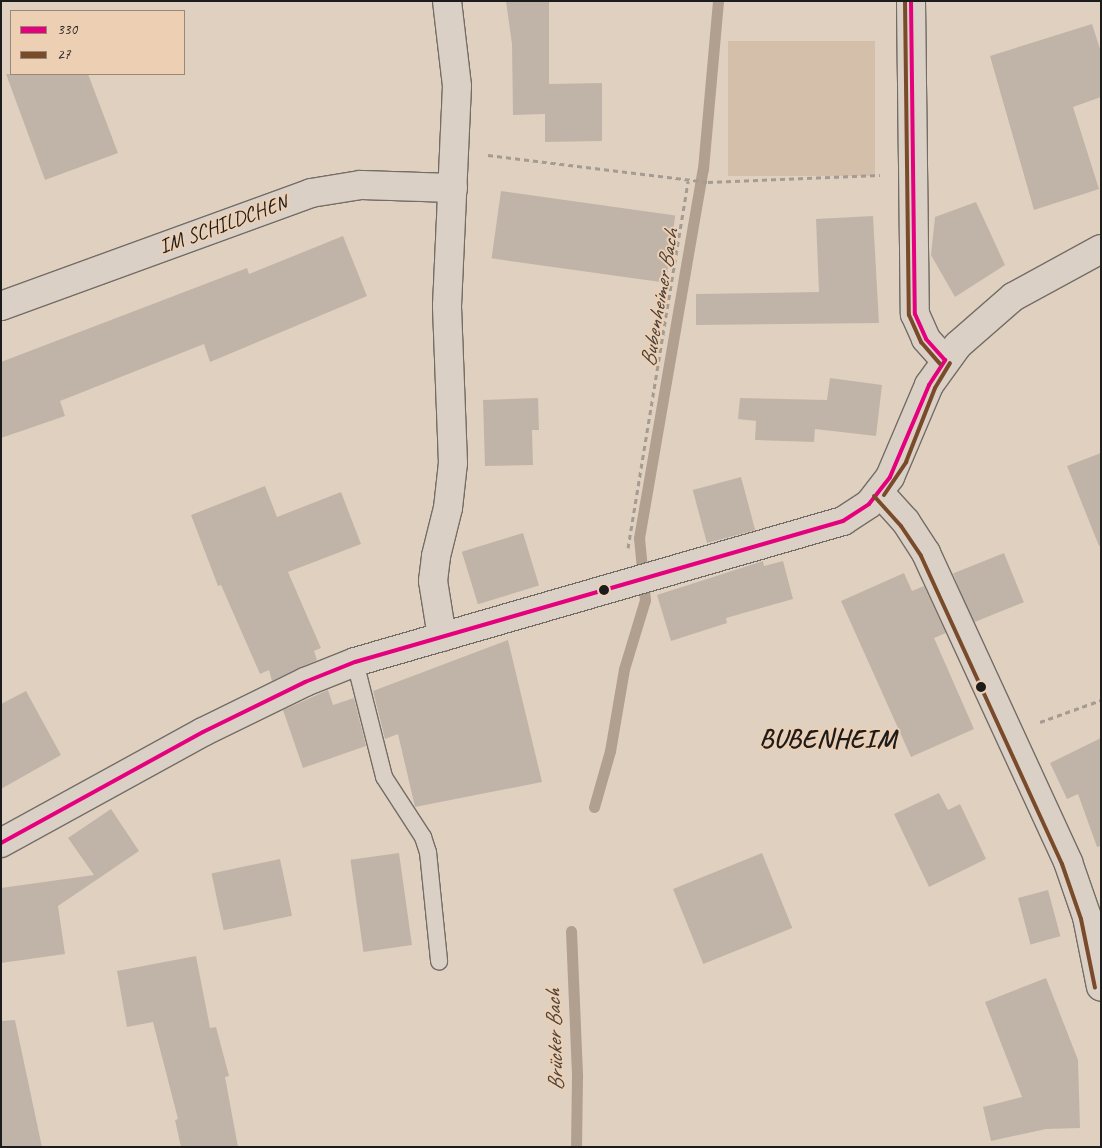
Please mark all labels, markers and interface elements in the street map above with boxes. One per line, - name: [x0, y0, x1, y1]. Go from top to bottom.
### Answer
- legend: [10, 10, 185, 75]
- text: 330: [57, 20, 77, 39]
- text: 27: [57, 45, 71, 64]
- street label: IM SCHILDCHEN: [155, 189, 291, 259]
- water label: Bubenheimer Bach: [635, 227, 685, 369]
- unlabelled marker: [599, 585, 609, 595]
- unlabelled marker: [976, 682, 986, 692]
- district label: BUBENHEIM: [759, 723, 897, 755]
- water label: Brücker Bach: [540, 988, 570, 1092]

